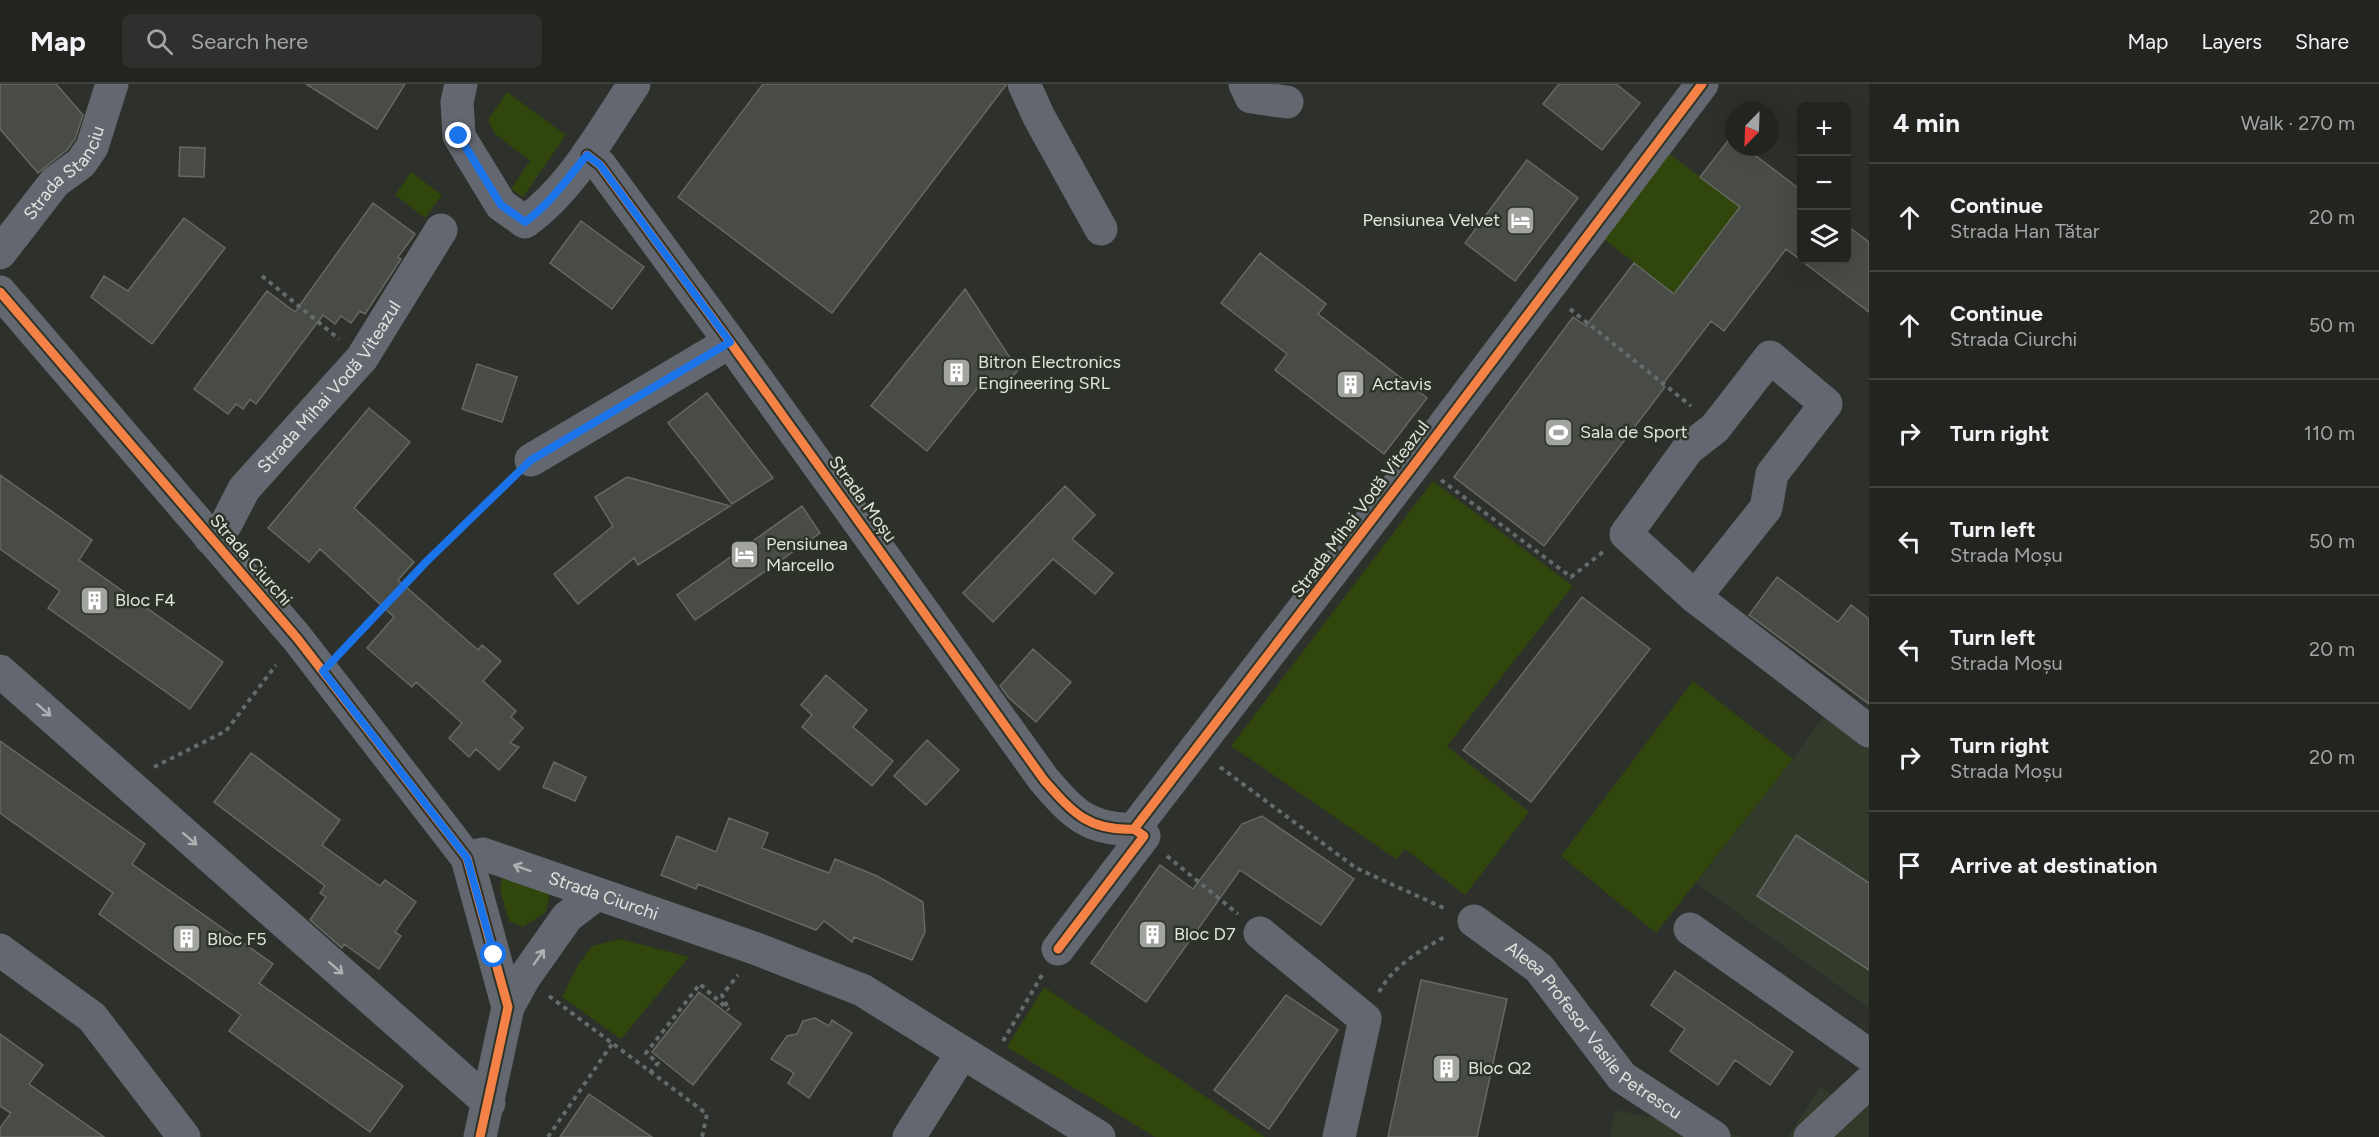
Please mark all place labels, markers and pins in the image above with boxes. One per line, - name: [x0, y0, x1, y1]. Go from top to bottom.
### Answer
- hotel icon: Pensiunea Velvet: [1505, 204, 1537, 236]
- place label: Pensiunea Velvet: [1362, 209, 1500, 231]
- place label: Bitron Electronics Engineering SRL: [978, 351, 1121, 394]
- building icon: Bitron Electronics Engineering SRL: [941, 356, 973, 388]
- building icon: Actavis: [1335, 368, 1367, 400]
- place label: Actavis: [1372, 373, 1432, 395]
- sports icon: Sala de Sport: [1543, 416, 1575, 448]
- place label: Sala de Sport: [1580, 421, 1688, 443]
- place label: Pensiunea Marcello: [766, 533, 848, 576]
- hotel icon: Pensiunea Marcello: [729, 538, 761, 570]
- building icon: Bloc F4: [78, 584, 110, 616]
- place label: Bloc F4: [115, 589, 176, 611]
- building icon: Bloc D7: [1137, 918, 1169, 950]
- building icon: Bloc F5: [170, 923, 202, 955]
- place label: Bloc D7: [1174, 923, 1236, 945]
- place label: Bloc F5: [207, 928, 267, 950]
- building icon: Bloc Q2: [1431, 1052, 1463, 1084]
- place label: Bloc Q2: [1468, 1057, 1532, 1079]

